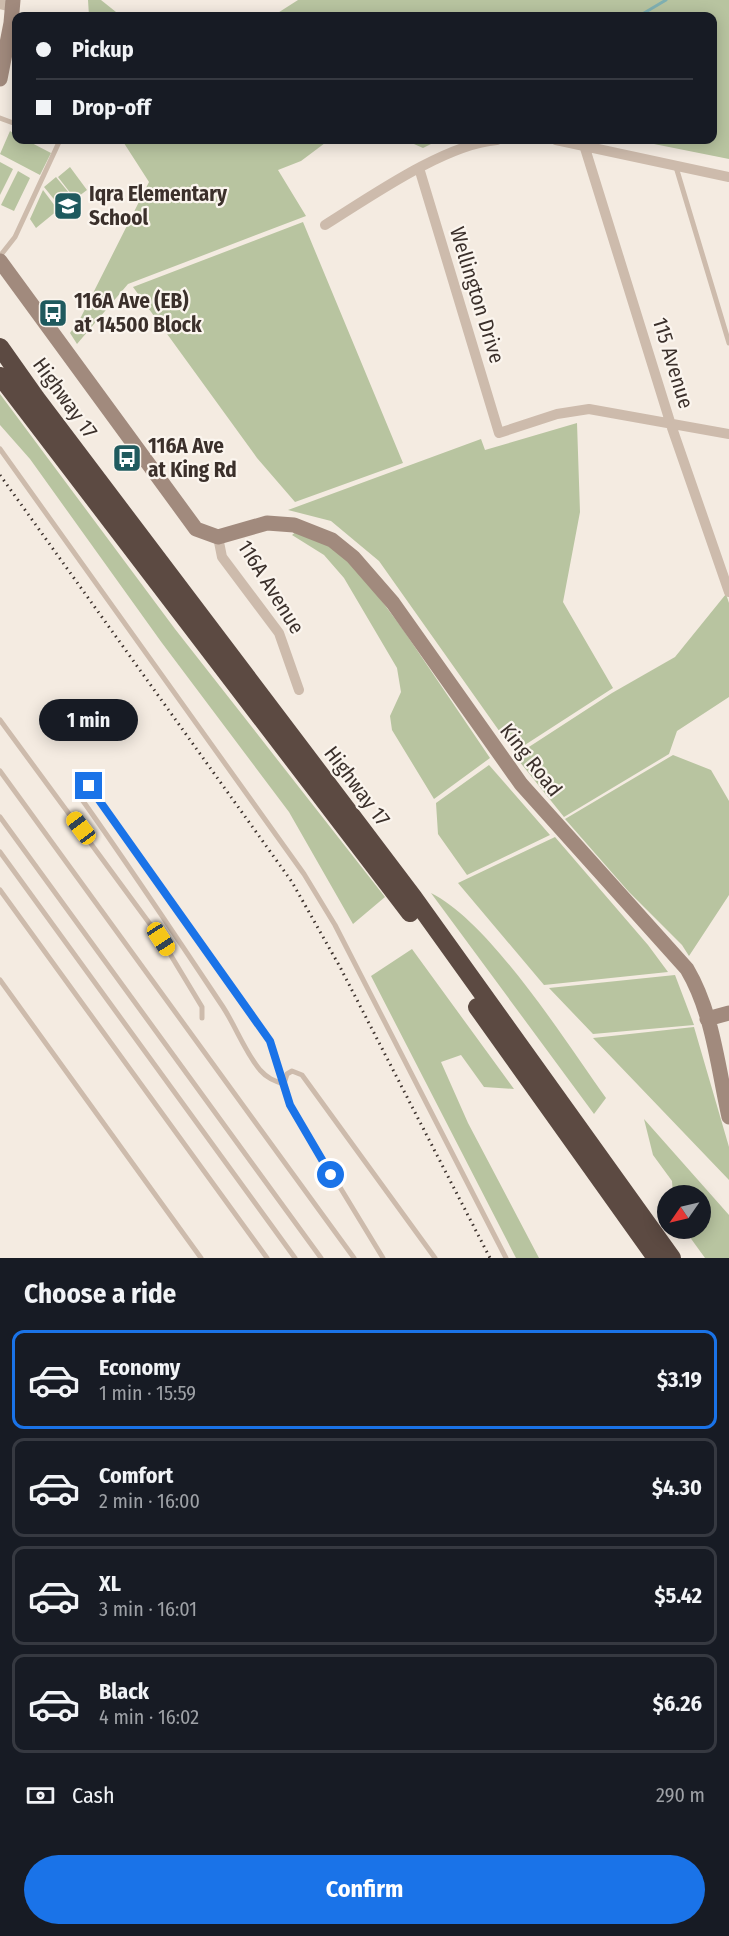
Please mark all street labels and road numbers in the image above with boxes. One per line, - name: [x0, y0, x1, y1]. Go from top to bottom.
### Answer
- street label: Wellington Drive: [444, 224, 510, 366]
- street label: 115 Avenue: [647, 314, 699, 412]
- street label: Highway 17: [27, 353, 103, 443]
- street label: 116A Avenue: [232, 535, 310, 639]
- street label: King Road: [494, 718, 568, 802]
- street label: Highway 17: [319, 741, 395, 831]

